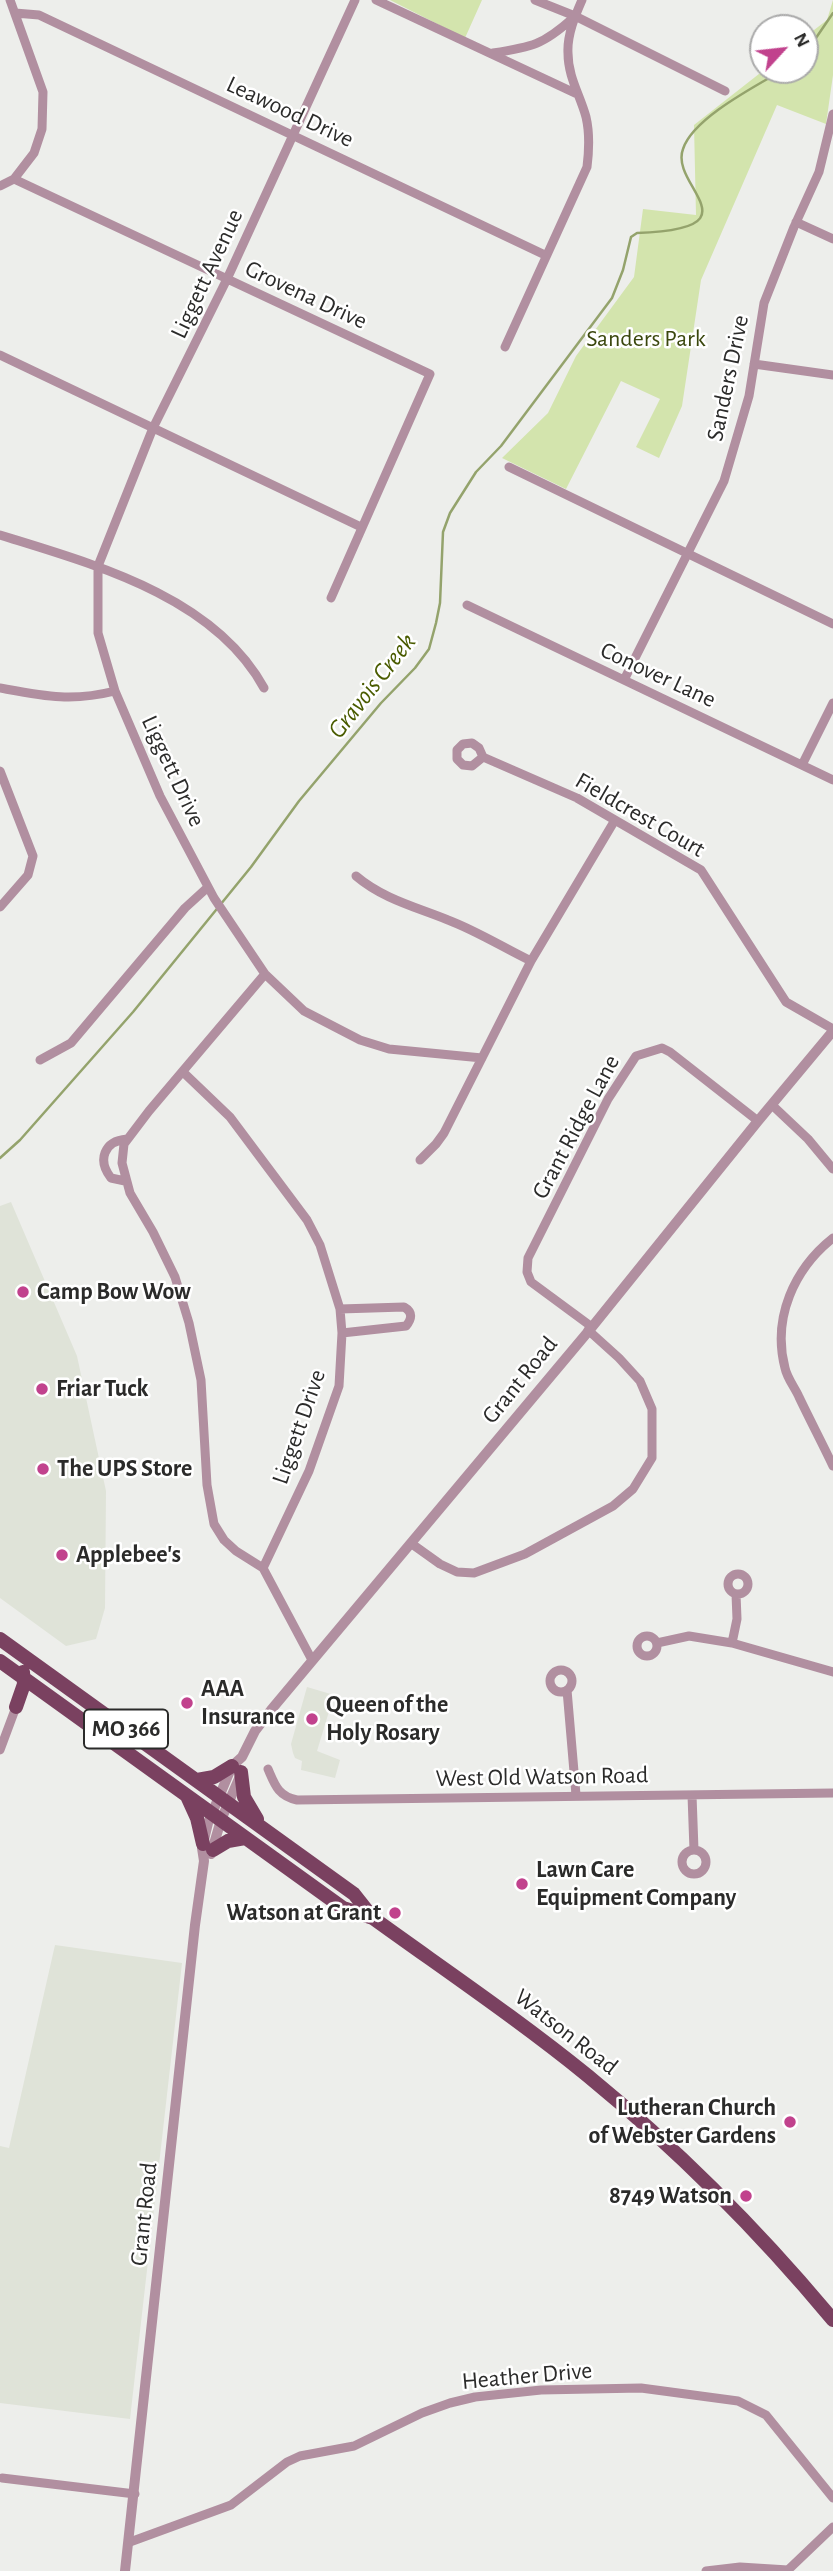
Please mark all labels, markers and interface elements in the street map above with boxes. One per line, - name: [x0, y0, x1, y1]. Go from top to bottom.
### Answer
- north arrow: [749, 14, 819, 84]
- text: N: [790, 30, 813, 50]
- street label: Leawood Drive: [222, 70, 358, 154]
- street label: Liggett Avenue: [164, 205, 250, 343]
- street label: Grovena Drive: [240, 254, 372, 336]
- street label: Sanders Drive: [701, 312, 755, 444]
- park label: Sanders Park: [586, 325, 706, 353]
- water label: Gravois Creek: [321, 627, 423, 745]
- street label: Conover Lane: [596, 636, 720, 714]
- street label: Liggett Drive: [135, 711, 211, 831]
- street label: Fieldcrest Court: [570, 766, 710, 864]
- street label: Grant Ridge Lane: [526, 1050, 626, 1204]
- place label: Camp Bow Wow: [37, 1278, 191, 1306]
- marker: Camp Bow Wow: [15, 1284, 31, 1300]
- street label: Grant Road: [476, 1331, 564, 1429]
- street label: Liggett Drive: [266, 1366, 332, 1488]
- place label: Friar Tuck: [56, 1375, 148, 1403]
- marker: Friar Tuck: [34, 1381, 50, 1397]
- place label: The UPS Store: [57, 1455, 192, 1483]
- marker: The UPS Store: [35, 1461, 51, 1477]
- place label: Applebee's: [76, 1541, 181, 1569]
- marker: Applebee's: [54, 1547, 70, 1563]
- place label: AAA Insurance: [201, 1675, 295, 1731]
- place label: Queen of the Holy Rosary: [326, 1691, 448, 1747]
- marker: AAA Insurance: [179, 1695, 195, 1711]
- road number: MO 366: [84, 1710, 168, 1748]
- marker: Queen of the Holy Rosary: [304, 1711, 320, 1727]
- street label: West Old Watson Road: [435, 1761, 649, 1793]
- place label: Lawn Care Equipment Company: [536, 1856, 736, 1912]
- marker: Lawn Care Equipment Company: [514, 1876, 530, 1892]
- place label: Watson at Grant: [226, 1899, 381, 1927]
- marker: Watson at Grant: [387, 1905, 403, 1921]
- street label: Watson Road: [509, 1983, 623, 2081]
- place label: Lutheran Church of Webster Gardens: [589, 2094, 776, 2150]
- marker: Lutheran Church of Webster Gardens: [782, 2114, 798, 2130]
- street label: Grant Road: [124, 2161, 164, 2267]
- place label: 8749 Watson: [609, 2182, 732, 2210]
- marker: 8749 Watson: [738, 2188, 754, 2204]
- street label: Heather Drive: [461, 2356, 593, 2396]

